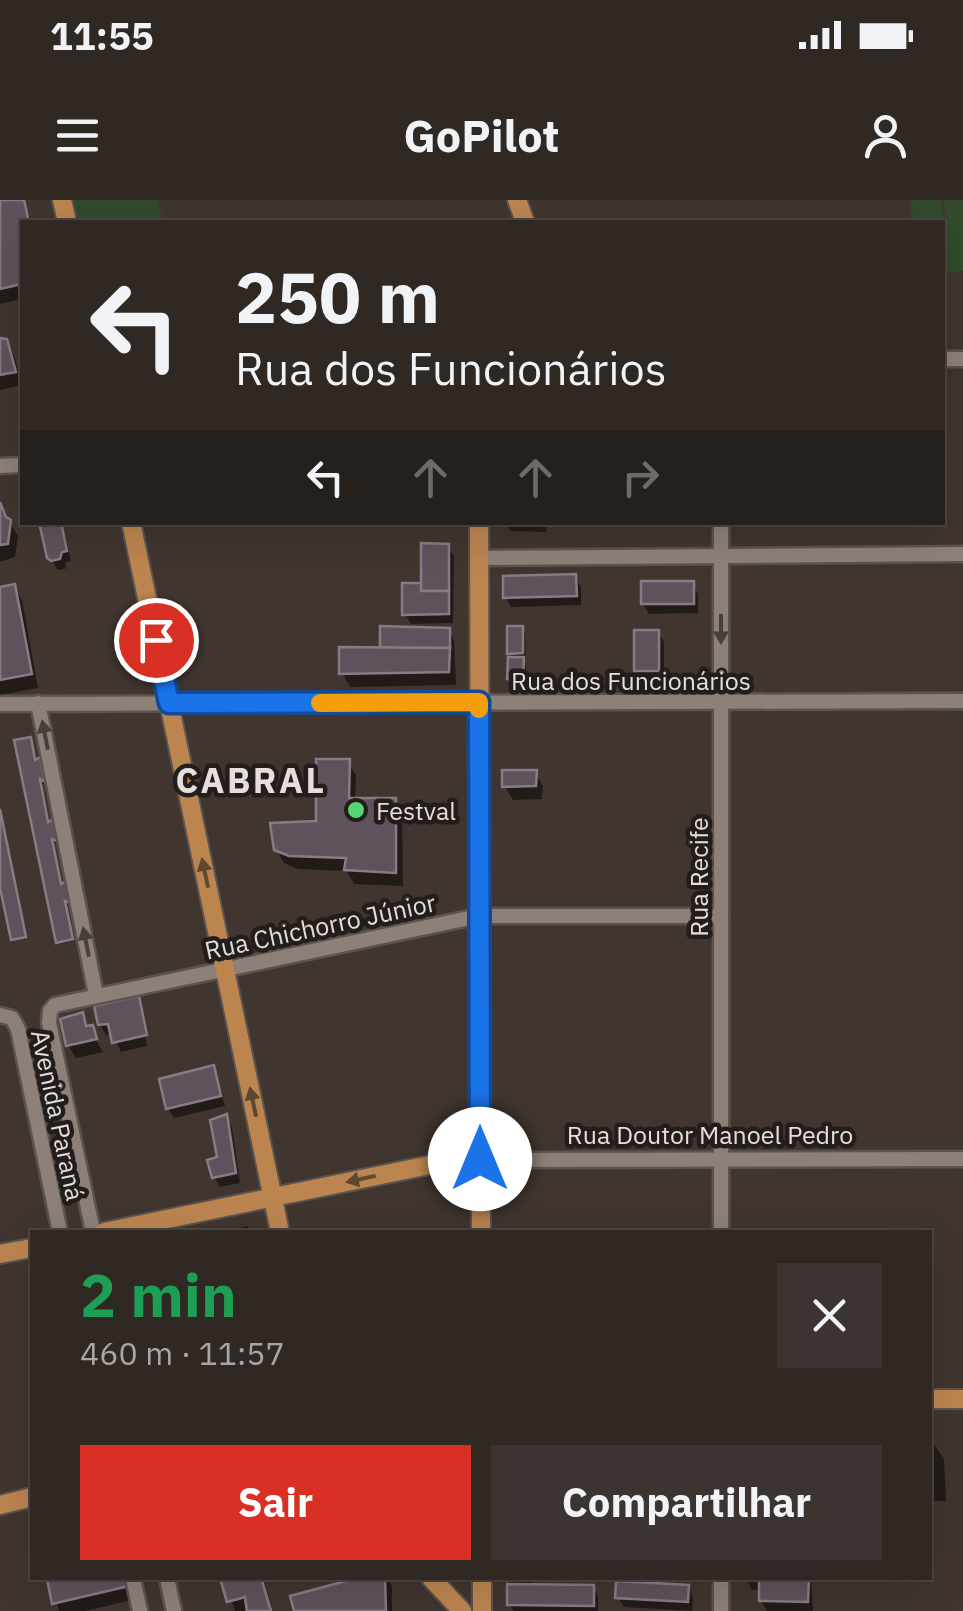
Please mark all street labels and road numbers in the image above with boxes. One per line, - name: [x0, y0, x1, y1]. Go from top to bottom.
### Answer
- street label: Rua dos Funcionários: [511, 664, 751, 697]
- street label: Rua Recife: [682, 817, 715, 937]
- street label: Rua Chichorro Júnior: [202, 885, 438, 967]
- street label: Avenida Paraná: [24, 1027, 92, 1203]
- street label: Rua Doutor Manoel Pedro: [567, 1118, 853, 1151]

